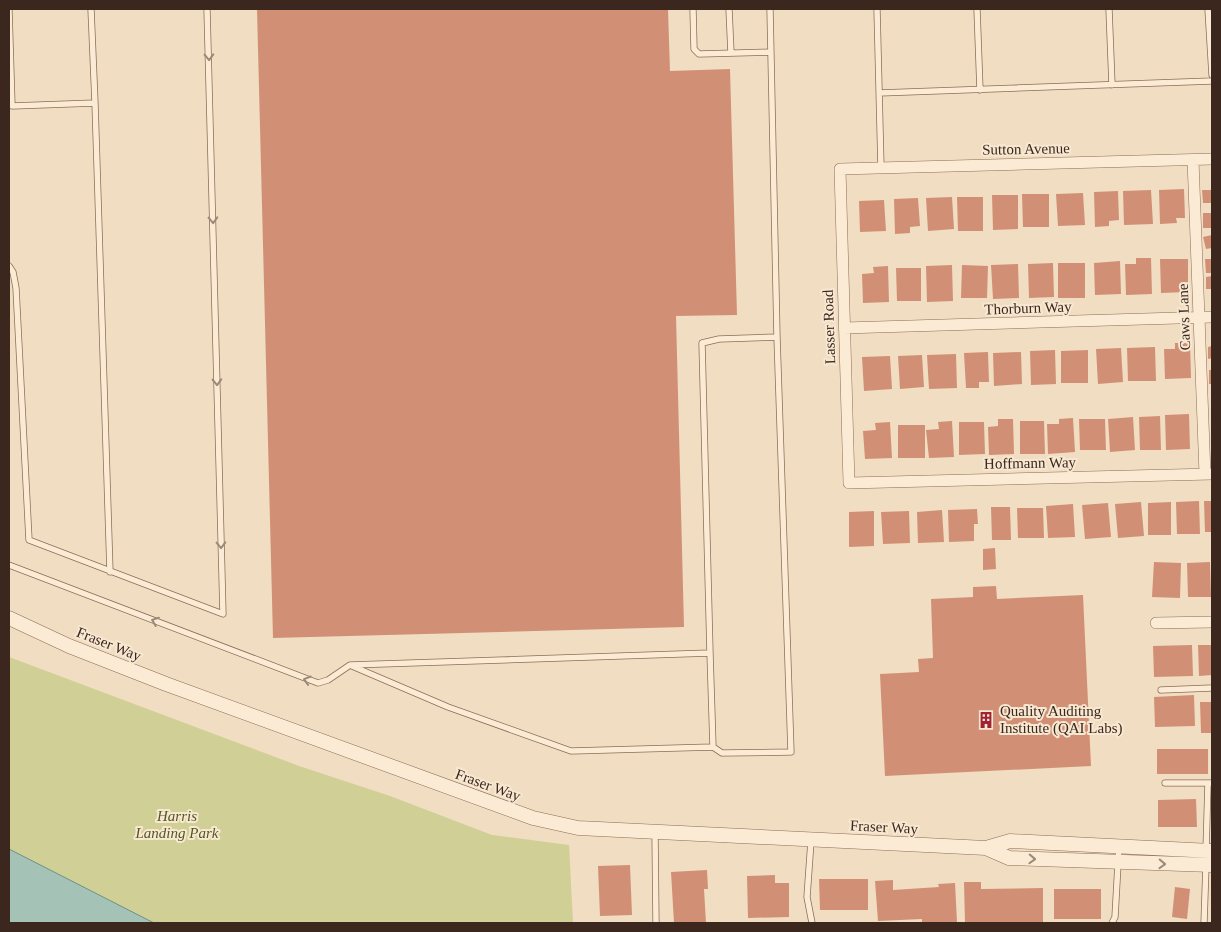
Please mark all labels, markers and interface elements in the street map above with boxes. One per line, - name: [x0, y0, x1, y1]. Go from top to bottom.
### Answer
- one-way arrow: [203, 54, 214, 62]
- street label: Sutton Avenue: [982, 140, 1070, 158]
- one-way arrow: [208, 216, 218, 224]
- street label: Caws Lane: [1175, 283, 1193, 351]
- street label: Lasser Road: [820, 289, 838, 365]
- street label: Thorburn Way: [984, 298, 1072, 318]
- one-way arrow: [212, 379, 222, 387]
- street label: Hoffmann Way: [984, 454, 1077, 472]
- one-way arrow: [216, 541, 227, 549]
- one-way arrow: [151, 617, 160, 628]
- street label: Fraser Way: [74, 624, 144, 664]
- one-way arrow: [303, 675, 311, 685]
- place label: Quality Auditing Institute (QAI Labs): [1000, 703, 1122, 737]
- building icon: Quality Auditing Institute (QAI Labs): [976, 710, 996, 730]
- street label: Fraser Way: [453, 766, 523, 804]
- park label: Harris Landing Park: [135, 808, 219, 841]
- street label: Fraser Way: [850, 817, 919, 837]
- one-way arrow: [1029, 854, 1037, 865]
- one-way arrow: [1158, 858, 1166, 869]

